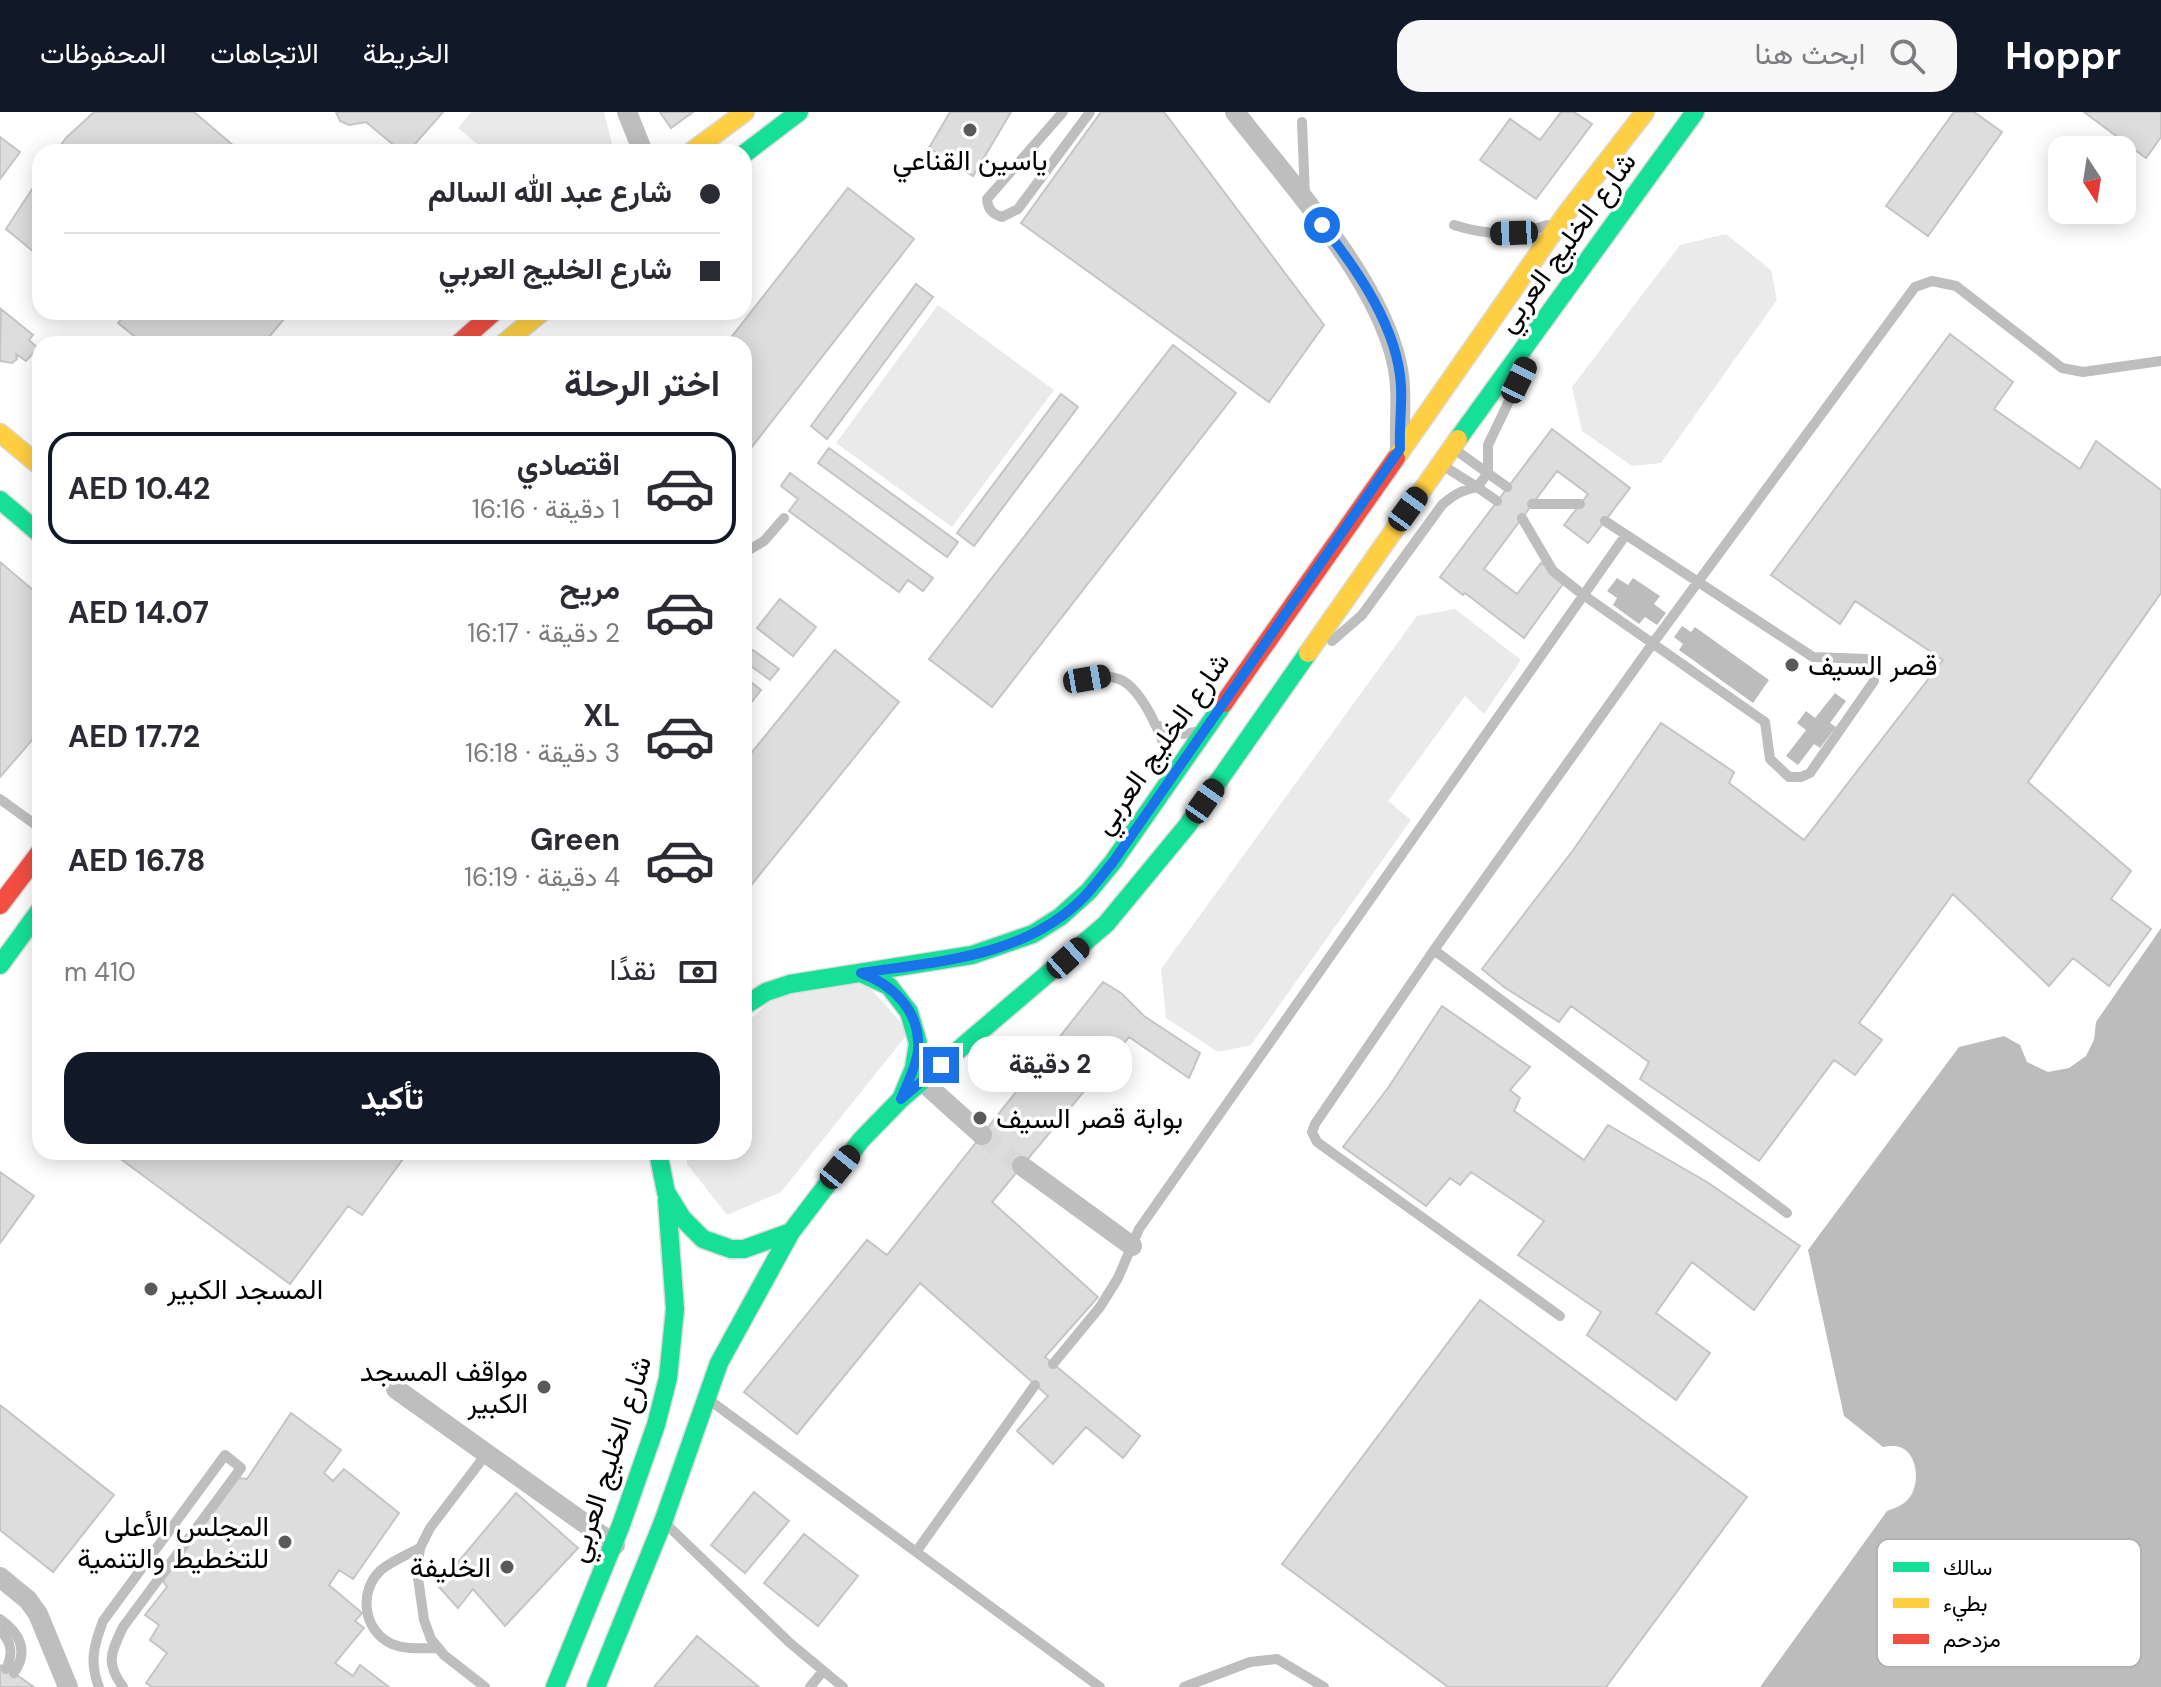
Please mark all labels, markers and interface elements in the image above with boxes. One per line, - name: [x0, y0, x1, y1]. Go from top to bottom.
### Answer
- search box: [1397, 20, 1957, 92]
- text: Hoppr: [2005, 31, 2121, 81]
- text: ابحث هنا: [1754, 34, 1865, 73]
- icon: search: [1885, 34, 1929, 78]
- text: المحفوظات: [40, 35, 166, 72]
- text: الاتجاهات: [210, 35, 319, 72]
- text: الخريطة: [363, 35, 449, 72]
- marker: ياسين القناعي: [961, 121, 979, 139]
- north arrow: [2048, 136, 2136, 224]
- map controls: [2048, 136, 2136, 224]
- place label: ياسين القناعي: [893, 142, 1047, 183]
- street label: شارع الخليج العربي: [1488, 145, 1648, 342]
- text: شارع عبد الله السالم: [428, 172, 672, 211]
- route start: [1304, 207, 1340, 243]
- car: [1490, 220, 1538, 246]
- text: شارع الخليج العربي: [439, 249, 672, 288]
- car: [1498, 353, 1540, 407]
- text: اختر الرحلة: [564, 360, 720, 407]
- text: اقتصادي: [517, 445, 620, 484]
- icon: car: [644, 452, 716, 524]
- text: AED 10.42: [68, 469, 210, 508]
- car: [1384, 483, 1432, 535]
- text: 1 دقيقة · 16:16: [472, 492, 620, 526]
- text: مريح: [560, 569, 620, 608]
- icon: car: [644, 576, 716, 648]
- text: AED 14.07: [68, 593, 209, 632]
- text: 2 دقيقة · 16:17: [467, 616, 620, 650]
- street label: شارع الخليج العربي: [1085, 645, 1241, 844]
- place label: قصر السيف: [1808, 647, 1938, 684]
- marker: قصر السيف: [1783, 656, 1801, 674]
- car: [1061, 663, 1113, 695]
- text: XL: [583, 696, 620, 735]
- icon: car: [644, 700, 716, 772]
- text: AED 17.72: [68, 717, 200, 756]
- text: 3 دقيقة · 16:18: [465, 736, 620, 770]
- car: [1181, 774, 1229, 828]
- text: Green: [530, 820, 620, 859]
- icon: car: [644, 824, 716, 896]
- text: AED 16.78: [68, 841, 206, 880]
- text: 4 دقيقة · 16:19: [464, 860, 620, 894]
- car: [1042, 933, 1094, 983]
- text: نقدًا: [610, 950, 656, 989]
- icon: cash: [676, 950, 720, 994]
- text: 410 m: [64, 955, 136, 989]
- callout: 2 دقيقة: [969, 1037, 1133, 1093]
- route end: [923, 1047, 959, 1083]
- text: 2 دقيقة: [1009, 1047, 1091, 1081]
- button: تأكيد: [64, 1052, 720, 1144]
- place label: بوابة قصر السيف: [996, 1100, 1183, 1137]
- marker: بوابة قصر السيف: [971, 1109, 989, 1127]
- car: [816, 1141, 864, 1193]
- place label: المسجد الكبير: [166, 1271, 323, 1308]
- marker: المسجد الكبير: [142, 1280, 160, 1298]
- street label: شارع الخليج العربي: [559, 1351, 664, 1568]
- place label: مواقف المسجد الكبير: [360, 1353, 528, 1422]
- marker: مواقف المسجد الكبير: [535, 1378, 553, 1396]
- place label: المجلس الأعلى للتخطيط والتنمية: [77, 1508, 269, 1577]
- marker: المجلس الأعلى للتخطيط والتنمية: [276, 1533, 294, 1551]
- legend: [1877, 1539, 2141, 1667]
- place label: الخليفة: [410, 1549, 491, 1586]
- text: سالك: [1943, 1553, 1992, 1582]
- marker: الخليفة: [498, 1558, 516, 1576]
- text: بطيء: [1943, 1589, 1988, 1622]
- text: مزدحم: [1943, 1625, 2001, 1654]

